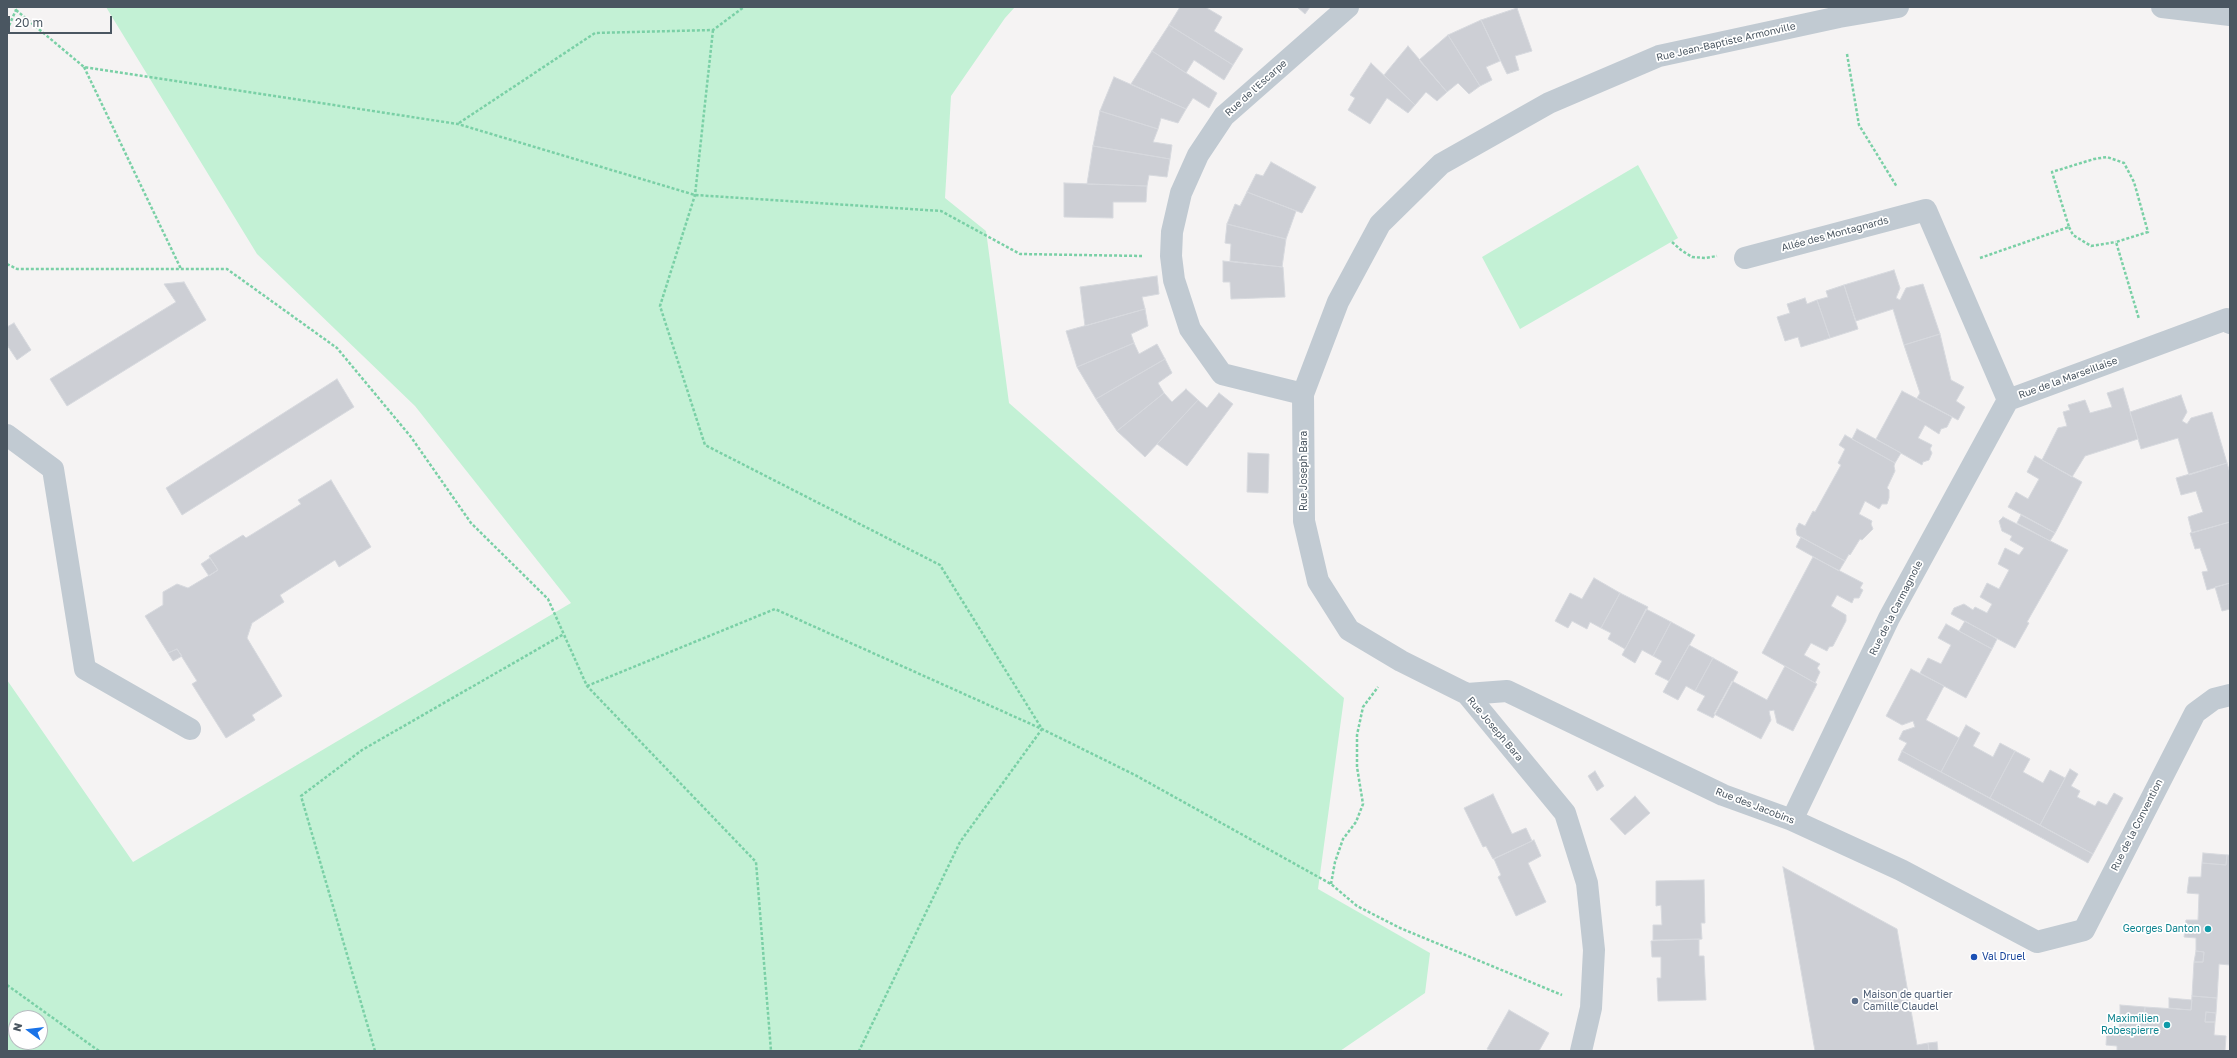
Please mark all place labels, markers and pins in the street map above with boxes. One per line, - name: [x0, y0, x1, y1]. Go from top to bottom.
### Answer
- place label: Georges Danton: [2123, 923, 2200, 935]
- marker: Georges Danton: [2203, 924, 2213, 934]
- place label: Val Druel: [1982, 951, 2025, 963]
- marker: Val Druel: [1969, 952, 1979, 962]
- place label: Maison de quartier Camille Claudel: [1863, 989, 1953, 1012]
- marker: Maison de quartier Camille Claudel: [1850, 996, 1860, 1006]
- place label: Maximilien Robespierre: [2101, 1013, 2159, 1036]
- marker: Maximilien Robespierre: [2162, 1020, 2172, 1030]

